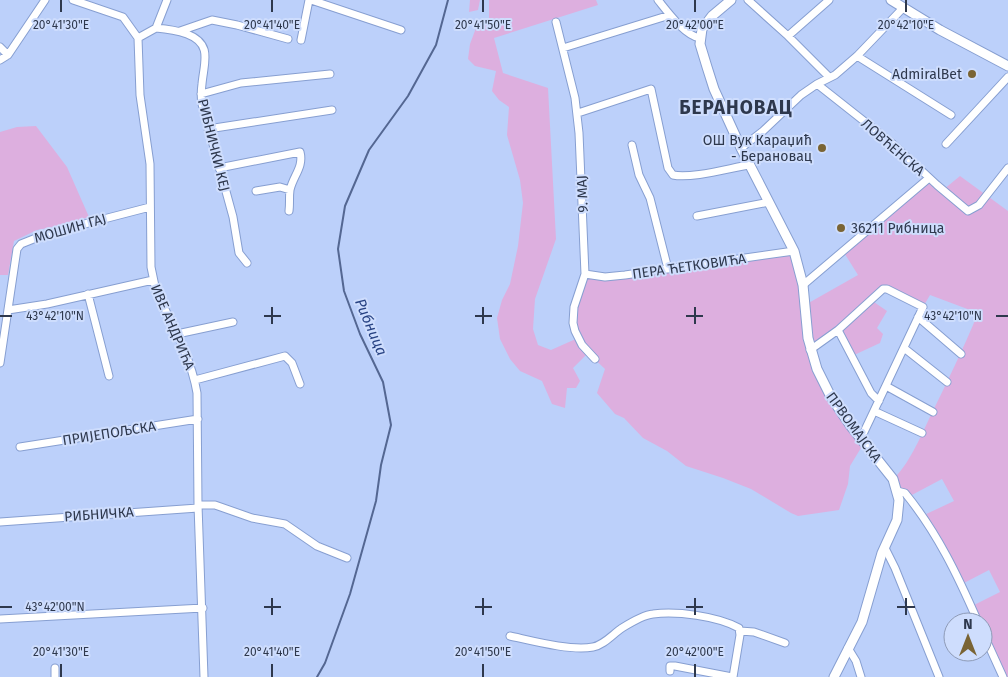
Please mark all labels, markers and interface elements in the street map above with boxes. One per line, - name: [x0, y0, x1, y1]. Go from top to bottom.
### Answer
- text: 20°41'30"E: [33, 18, 89, 32]
- text: 20°41'40"E: [244, 18, 300, 32]
- text: 20°41'50"E: [455, 18, 511, 32]
- text: 20°42'00"E: [666, 18, 724, 32]
- text: 20°42'10"E: [878, 18, 934, 32]
- place label: AdmiralBet: [892, 66, 963, 83]
- marker: AdmiralBet: [966, 68, 978, 80]
- district label: БЕРАНОВАЦ: [679, 96, 793, 119]
- street label: РИБНИЧКИ КЕЈ: [194, 97, 233, 193]
- street label: ЛОВЋЕНСКА: [858, 115, 928, 179]
- place label: ОШ Вук Караџић - Берановац: [703, 132, 812, 165]
- marker: ОШ Вук Караџић - Берановац: [816, 142, 828, 154]
- street label: 9. МАЈ: [573, 175, 592, 213]
- street label: МОШИН ГАЈ: [32, 210, 108, 247]
- place label: 36211 Рибница: [851, 220, 944, 237]
- marker: 36211 Рибница: [835, 222, 847, 234]
- street label: ПЕРА ЋЕТКОВИЋА: [631, 250, 747, 283]
- street label: ИВЕ АНДРИЋА: [147, 282, 198, 372]
- water label: Рибница: [351, 296, 391, 358]
- text: 43°42'10"N: [26, 309, 84, 323]
- text: 43°42'10"N: [924, 309, 982, 323]
- street label: ПРВОМАЈСКА: [822, 389, 885, 466]
- street label: ПРИЈЕПОЉСКА: [61, 418, 157, 449]
- street label: РИБНИЧКА: [64, 504, 134, 525]
- text: 43°42'00"N: [25, 600, 85, 614]
- north arrow: [943, 612, 993, 662]
- text: N: [963, 616, 973, 633]
- text: 20°41'30"E: [33, 645, 89, 659]
- text: 20°41'40"E: [244, 645, 300, 659]
- text: 20°41'50"E: [455, 645, 511, 659]
- text: 20°42'00"E: [666, 645, 724, 659]

